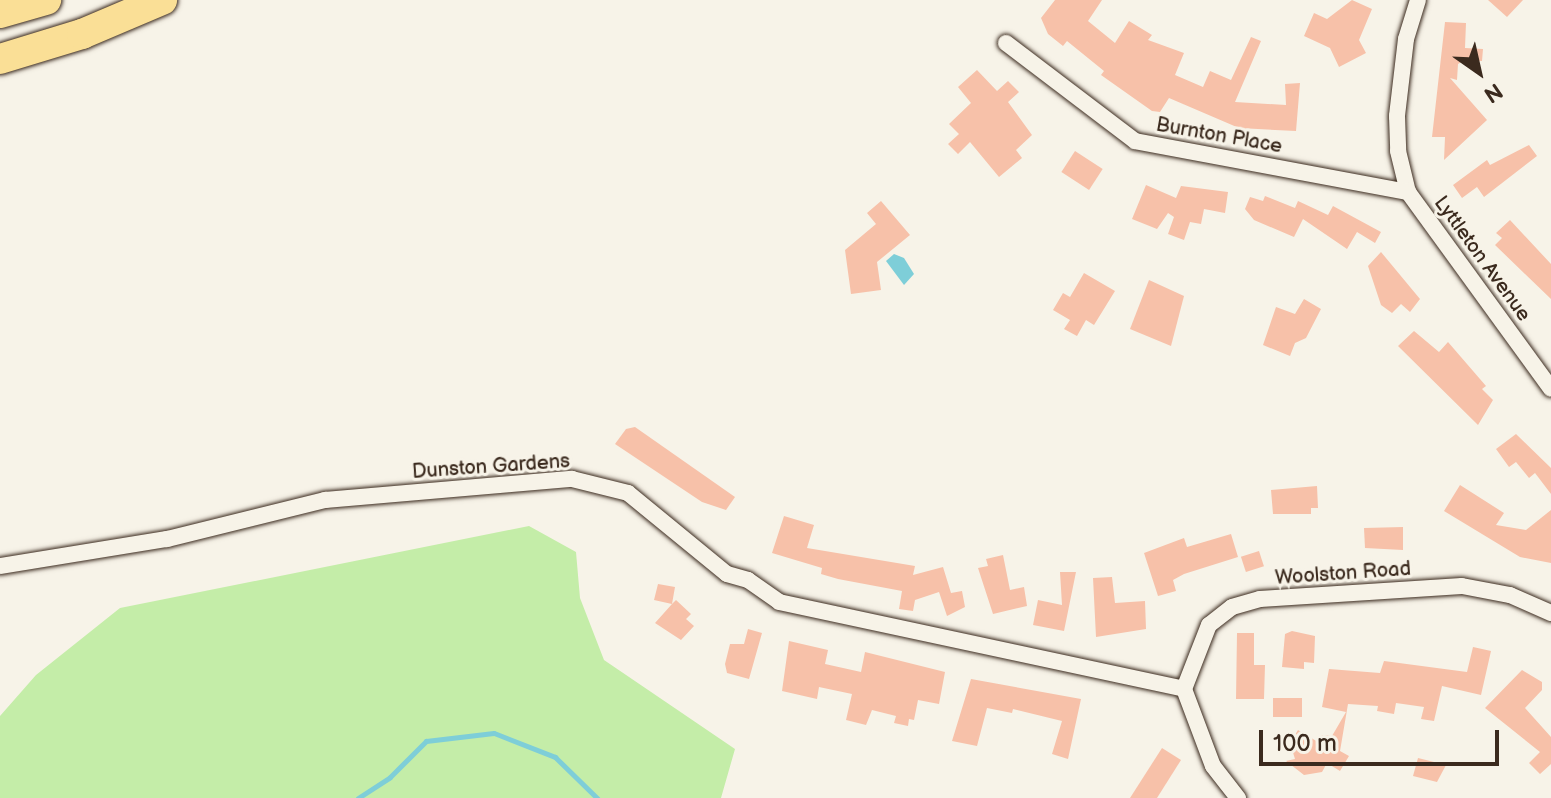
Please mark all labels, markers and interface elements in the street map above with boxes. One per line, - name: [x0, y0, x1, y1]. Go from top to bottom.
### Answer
- north arrow: [1439, 32, 1519, 112]
- text: N: [1478, 76, 1507, 108]
- street label: Burnton Place: [1154, 113, 1284, 159]
- street label: Lyttleton Avenue: [1429, 192, 1535, 326]
- street label: Dunston Gardens: [411, 450, 571, 484]
- street label: Woolston Road: [1274, 557, 1412, 591]
- scale bar: [1263, 714, 1503, 764]
- text: 100 m: [1273, 729, 1337, 758]

